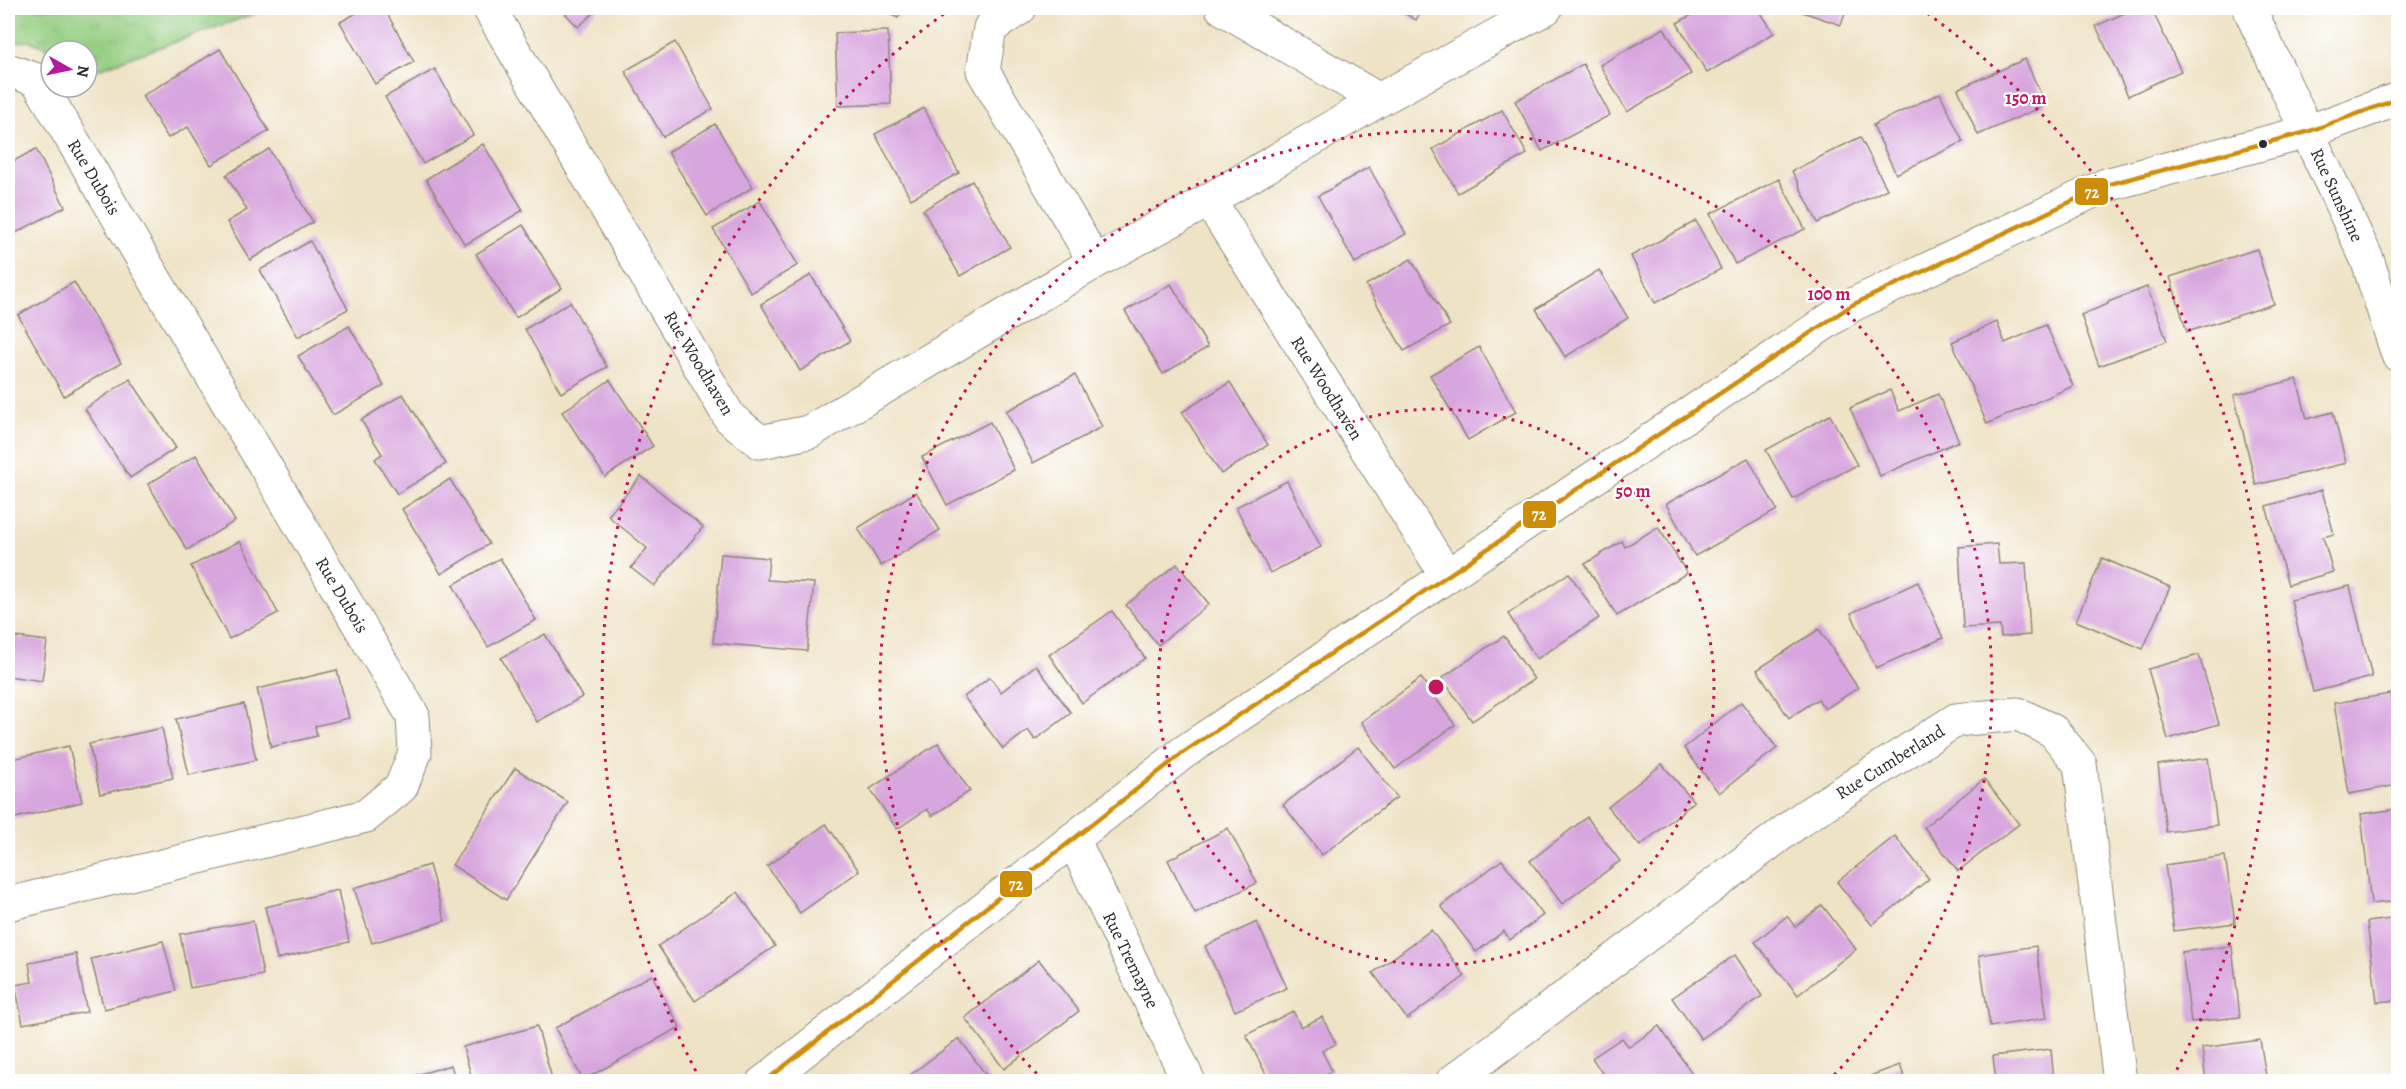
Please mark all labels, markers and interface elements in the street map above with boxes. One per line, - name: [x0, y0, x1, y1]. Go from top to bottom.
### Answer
- north arrow: [39, 39, 99, 99]
- text: N: [71, 64, 95, 79]
- text: 150 m: [2005, 86, 2047, 110]
- street label: Rue Dubois: [62, 135, 126, 219]
- unlabelled marker: [2257, 138, 2269, 150]
- street label: Rue Sunshine: [2305, 144, 2369, 246]
- line badge: 72: [2074, 177, 2109, 206]
- text: 72: [2085, 182, 2100, 204]
- text: 100 m: [1808, 282, 1850, 306]
- street label: Rue Woodhaven: [658, 306, 740, 420]
- street label: Rue Woodhaven: [1286, 332, 1369, 445]
- text: 50 m: [1616, 479, 1650, 503]
- line badge: 72: [1522, 500, 1557, 529]
- text: 72: [1532, 504, 1547, 526]
- street label: Rue Dubois: [310, 553, 374, 637]
- centre of rings: [1426, 677, 1446, 697]
- street label: Rue Cumberland: [1831, 719, 1949, 805]
- line badge: 72: [999, 870, 1033, 898]
- text: 72: [1009, 874, 1024, 896]
- street label: Rue Tremayne: [1097, 908, 1165, 1012]

